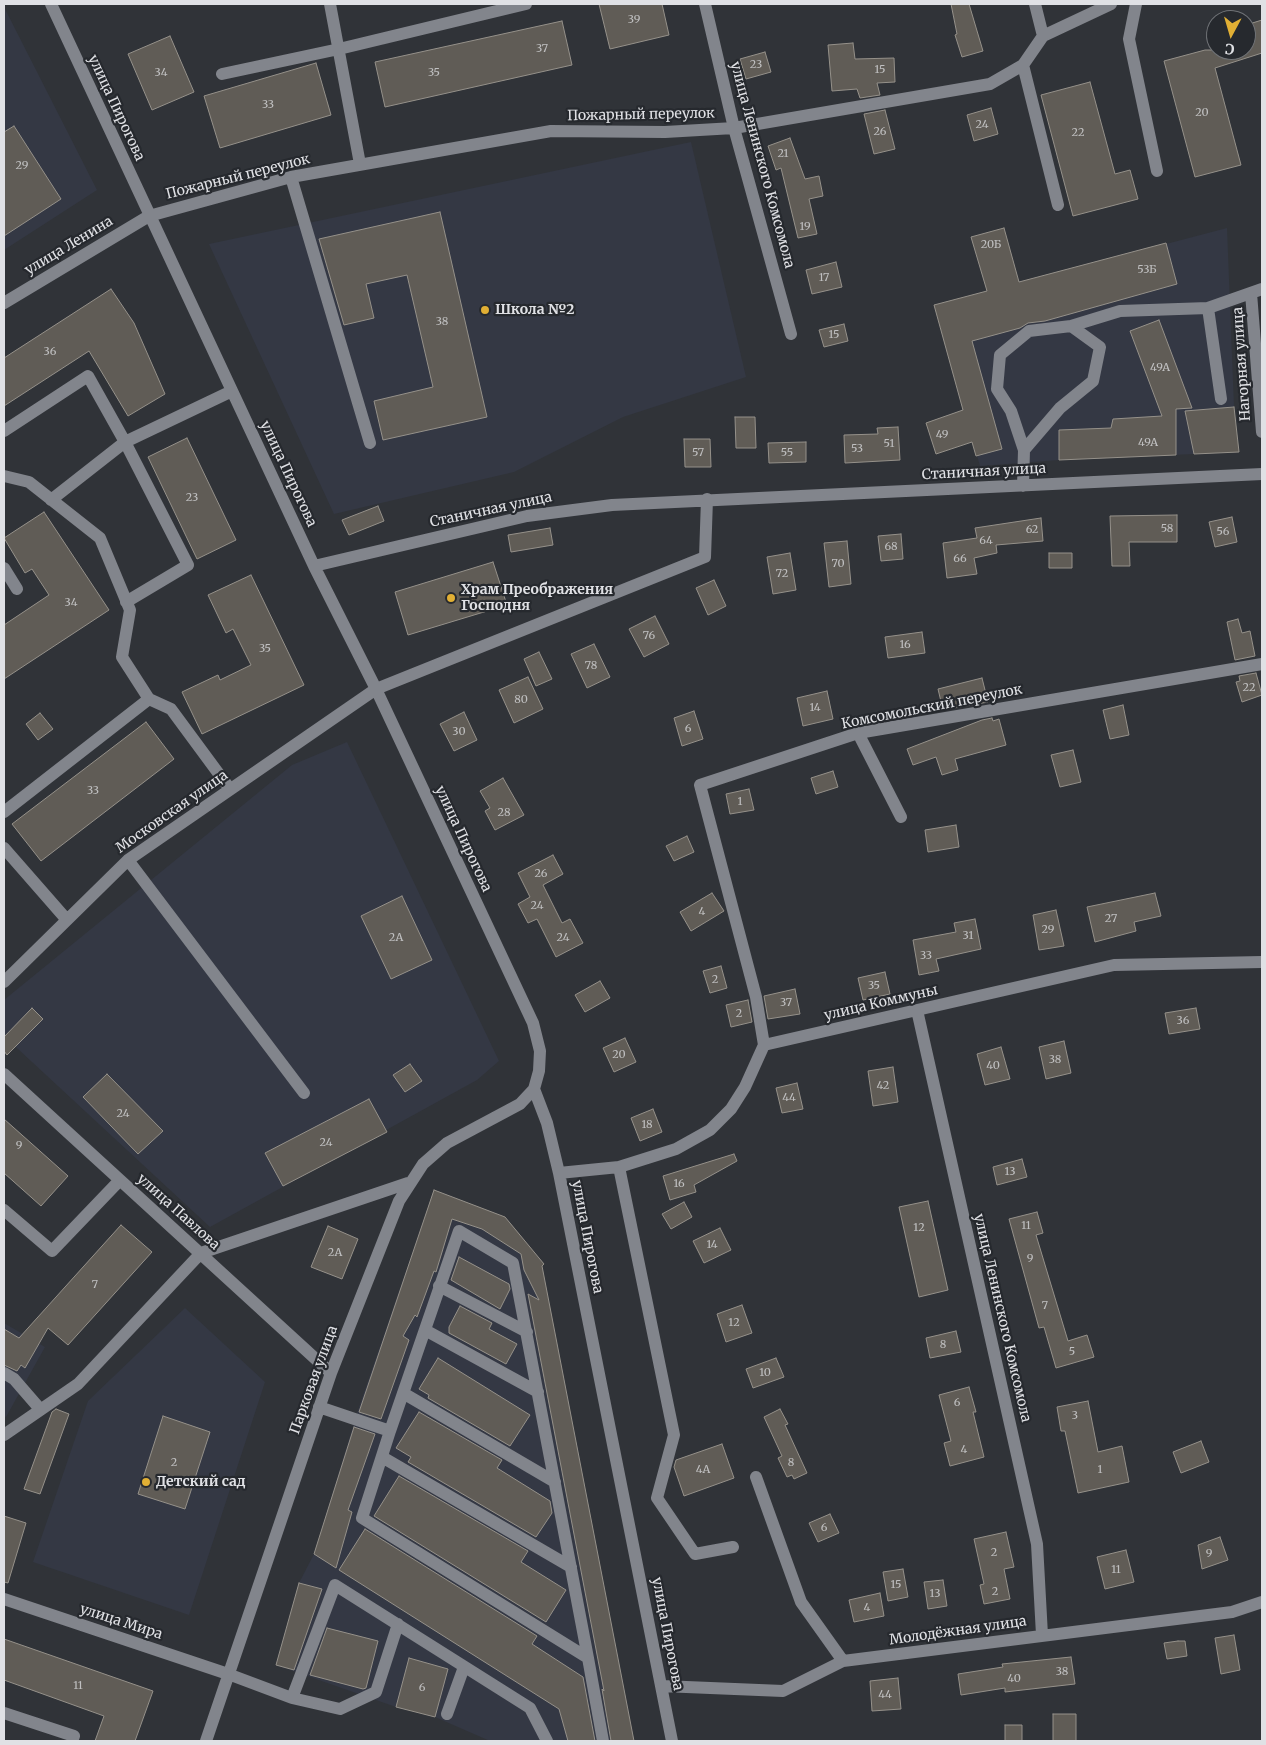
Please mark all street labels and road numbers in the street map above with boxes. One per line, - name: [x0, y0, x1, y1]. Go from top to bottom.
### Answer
- street label: улица Пирогова: [84, 52, 148, 164]
- street label: улица Ленинского Комсомола: [726, 60, 798, 270]
- street label: Пожарный переулок: [567, 105, 715, 125]
- street label: Пожарный переулок: [164, 151, 312, 203]
- street label: улица Ленина: [22, 213, 116, 279]
- street label: Нагорная улица: [1230, 306, 1254, 422]
- street label: улица Пирогова: [256, 418, 320, 530]
- street label: Станичная улица: [921, 460, 1047, 484]
- street label: Станичная улица: [428, 489, 554, 531]
- street label: Комсомольский переулок: [840, 681, 1024, 733]
- street label: Московская улица: [113, 767, 231, 857]
- street label: улица Пирогова: [431, 783, 495, 895]
- street label: улица Коммуны: [823, 982, 939, 1024]
- street label: улица Павлова: [133, 1171, 223, 1253]
- street label: улица Пирогова: [568, 1179, 606, 1295]
- street label: улица Ленинского Комсомола: [970, 1212, 1034, 1424]
- street label: Парковая улица: [287, 1323, 341, 1437]
- street label: улица Пирогова: [648, 1576, 686, 1692]
- street label: улица Мира: [78, 1601, 164, 1643]
- street label: Молодёжная улица: [888, 1613, 1028, 1649]

